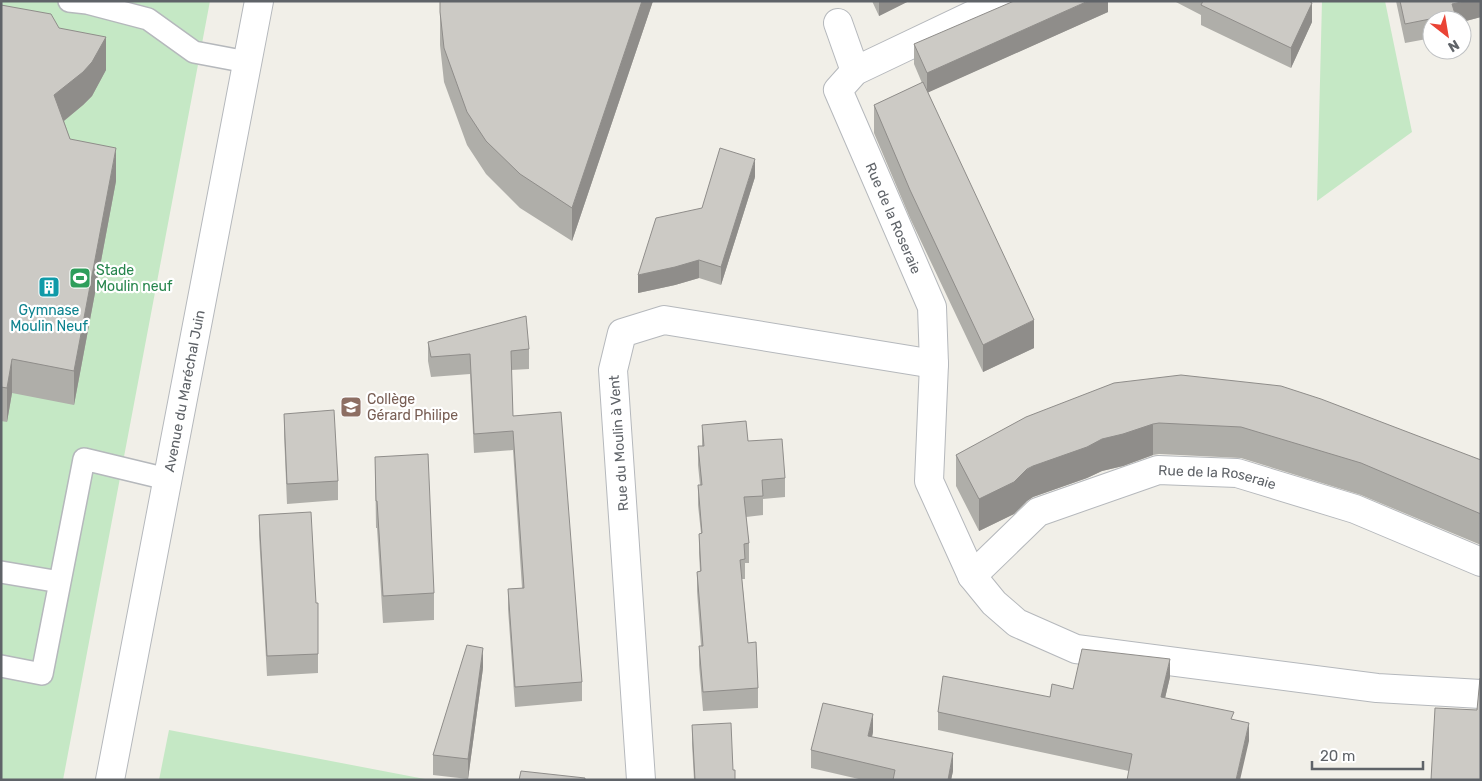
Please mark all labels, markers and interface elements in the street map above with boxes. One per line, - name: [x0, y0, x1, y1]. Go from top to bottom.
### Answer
- north arrow: [1422, 10, 1472, 60]
- text: N: [1445, 36, 1462, 56]
- street label: Rue de la Roseraie: [862, 160, 925, 276]
- place label: Stade Moulin neuf: [96, 262, 173, 295]
- sports icon: Stade Moulin neuf: [68, 266, 92, 290]
- building icon: Gymnase Moulin Neuf: [37, 275, 61, 299]
- place label: Gymnase Moulin Neuf: [10, 302, 88, 335]
- street label: Avenue du Maréchal Juin: [161, 309, 208, 473]
- street label: Rue du Moulin à Vent: [606, 374, 632, 512]
- place label: Collège Gérard Philipe: [367, 391, 458, 424]
- school or university icon: Collège Gérard Philipe: [339, 395, 363, 419]
- street label: Rue de la Roseraie: [1158, 462, 1278, 493]
- scale bar: [1312, 738, 1423, 770]
- text: 20 m: [1320, 747, 1355, 765]

